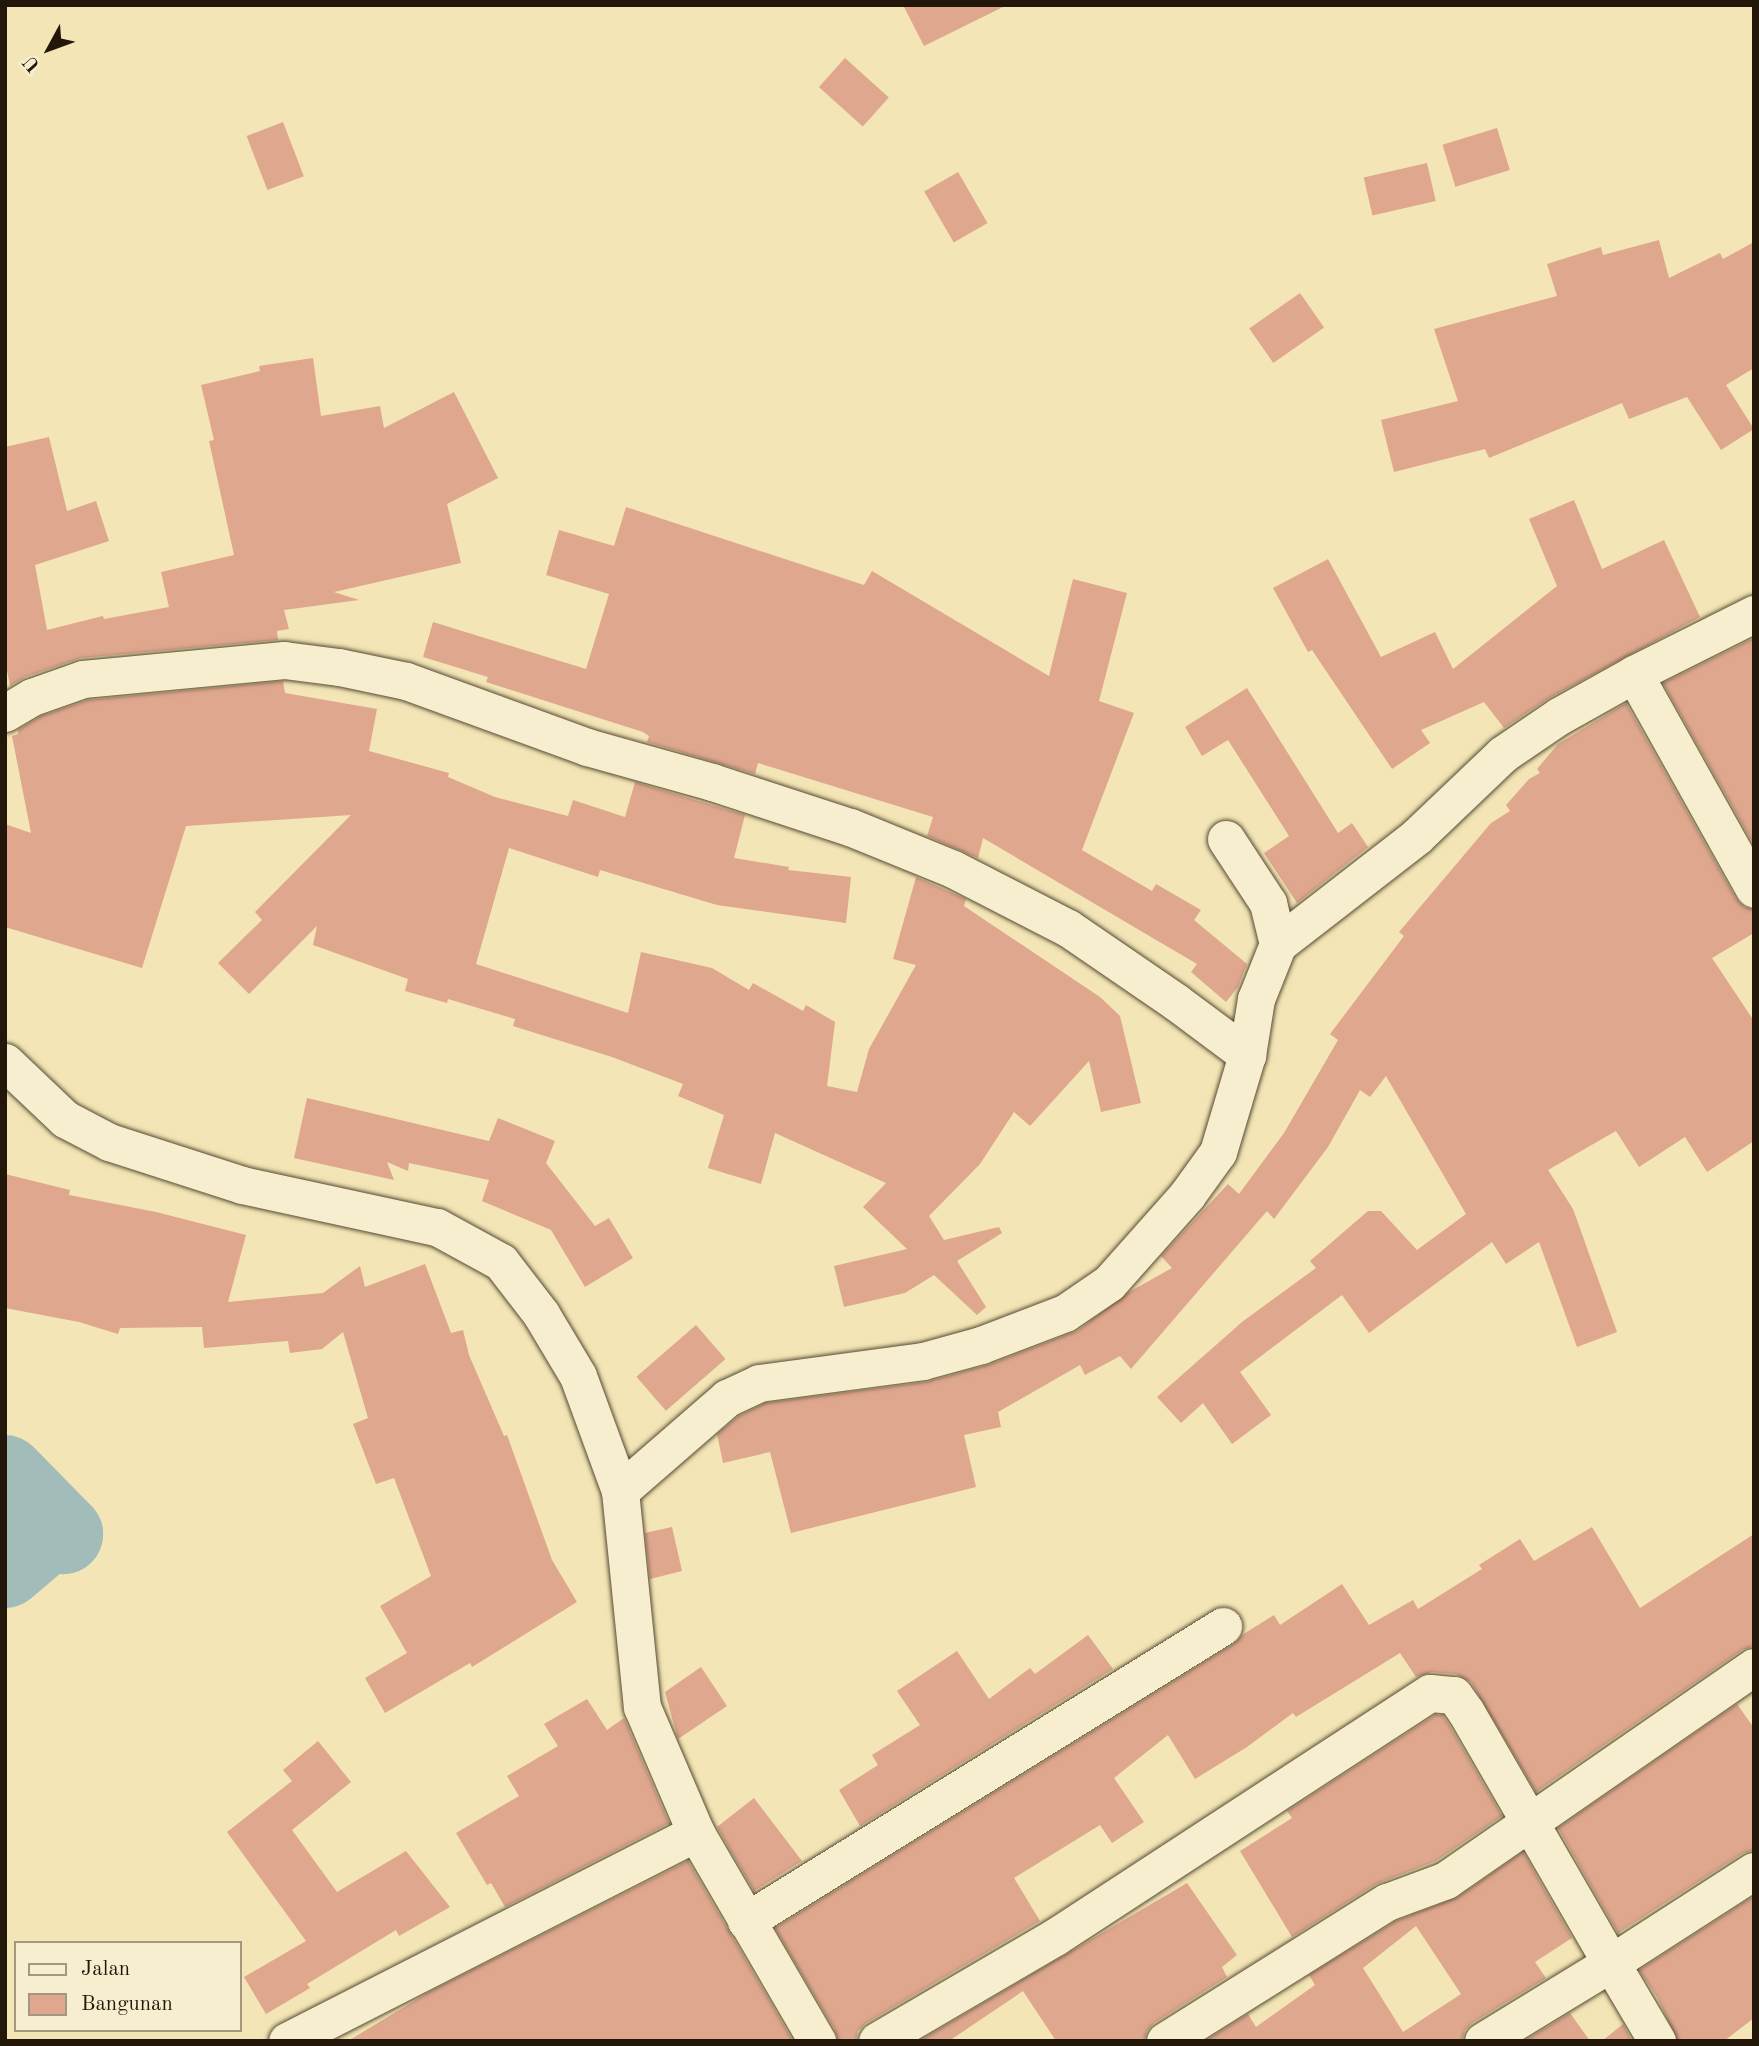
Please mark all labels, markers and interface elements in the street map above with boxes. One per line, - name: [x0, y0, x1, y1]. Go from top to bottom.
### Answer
- north arrow: [14, 14, 84, 84]
- text: U: [21, 51, 45, 75]
- legend: [14, 1941, 242, 2032]
- text: Jalan: [81, 1959, 130, 1980]
- text: Bangunan: [81, 1994, 173, 2015]

